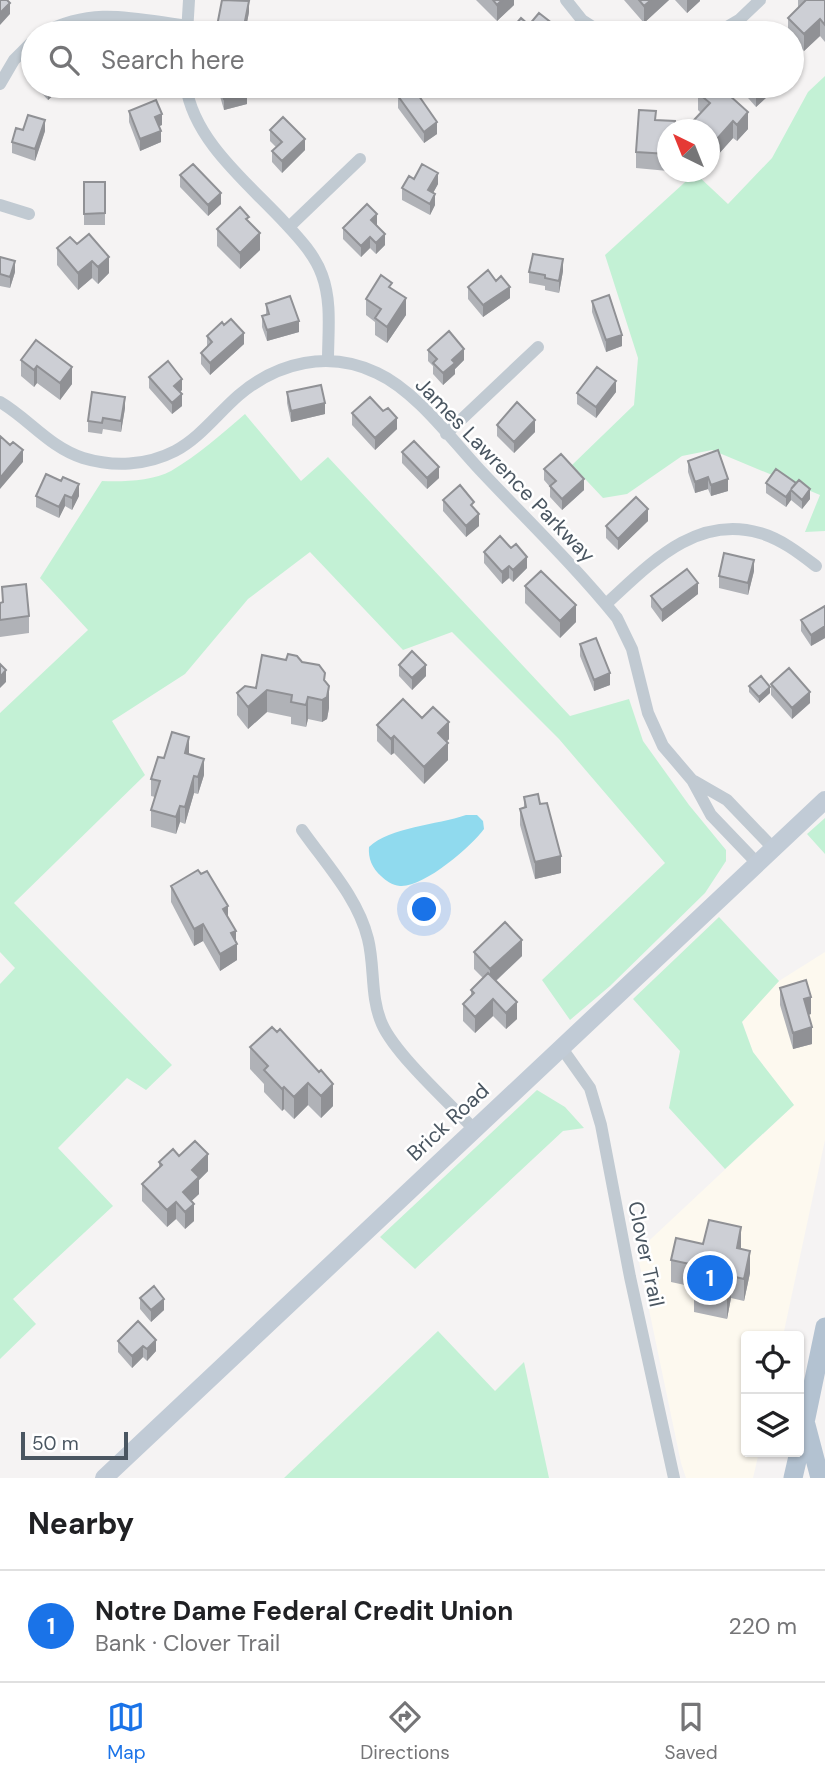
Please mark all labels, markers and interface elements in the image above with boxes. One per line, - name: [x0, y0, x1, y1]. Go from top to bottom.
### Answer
- search box: [21, 21, 804, 98]
- icon: search: [45, 41, 83, 79]
- text: Search here: [101, 43, 244, 77]
- north arrow: [657, 119, 720, 182]
- street label: James Lawrence Parkway: [409, 371, 601, 569]
- your location: [407, 892, 441, 926]
- street label: Brick Road: [401, 1077, 495, 1167]
- street label: Clover Trail: [621, 1199, 671, 1309]
- pin: 1: [687, 1252, 733, 1304]
- map controls: [741, 1331, 804, 1457]
- button: locate: [741, 1331, 804, 1394]
- button: layers: [741, 1394, 804, 1457]
- scale bar: [21, 1429, 128, 1461]
- text: 50 m: [32, 1431, 79, 1456]
- text: Nearby: [28, 1504, 134, 1543]
- text: Notre Dame Federal Credit Union: [95, 1594, 513, 1628]
- text: 1: [47, 1611, 55, 1641]
- text: 220 m: [728, 1611, 797, 1641]
- text: Bank · Clover Trail: [95, 1628, 280, 1658]
- tab: Map: [107, 1698, 146, 1765]
- tab: Directions: [360, 1698, 450, 1765]
- tab: Saved: [664, 1698, 718, 1765]

